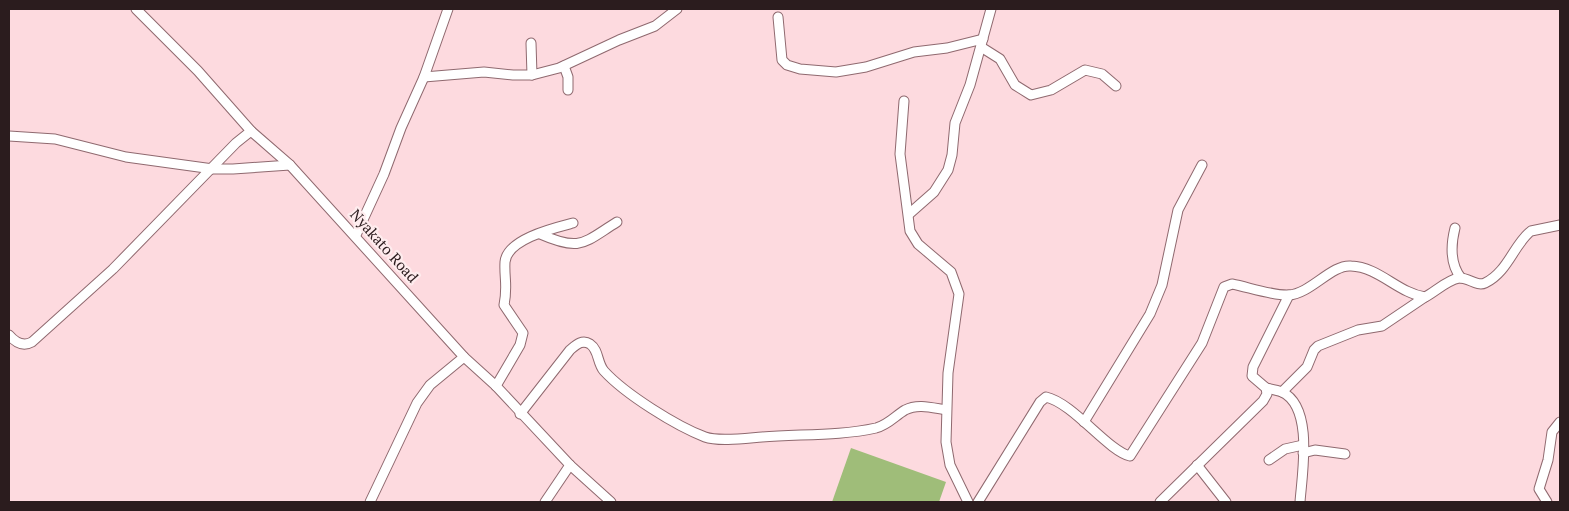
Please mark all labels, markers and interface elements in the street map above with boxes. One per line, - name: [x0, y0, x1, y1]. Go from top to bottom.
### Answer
- street label: Nyakato Road: [346, 204, 423, 286]

